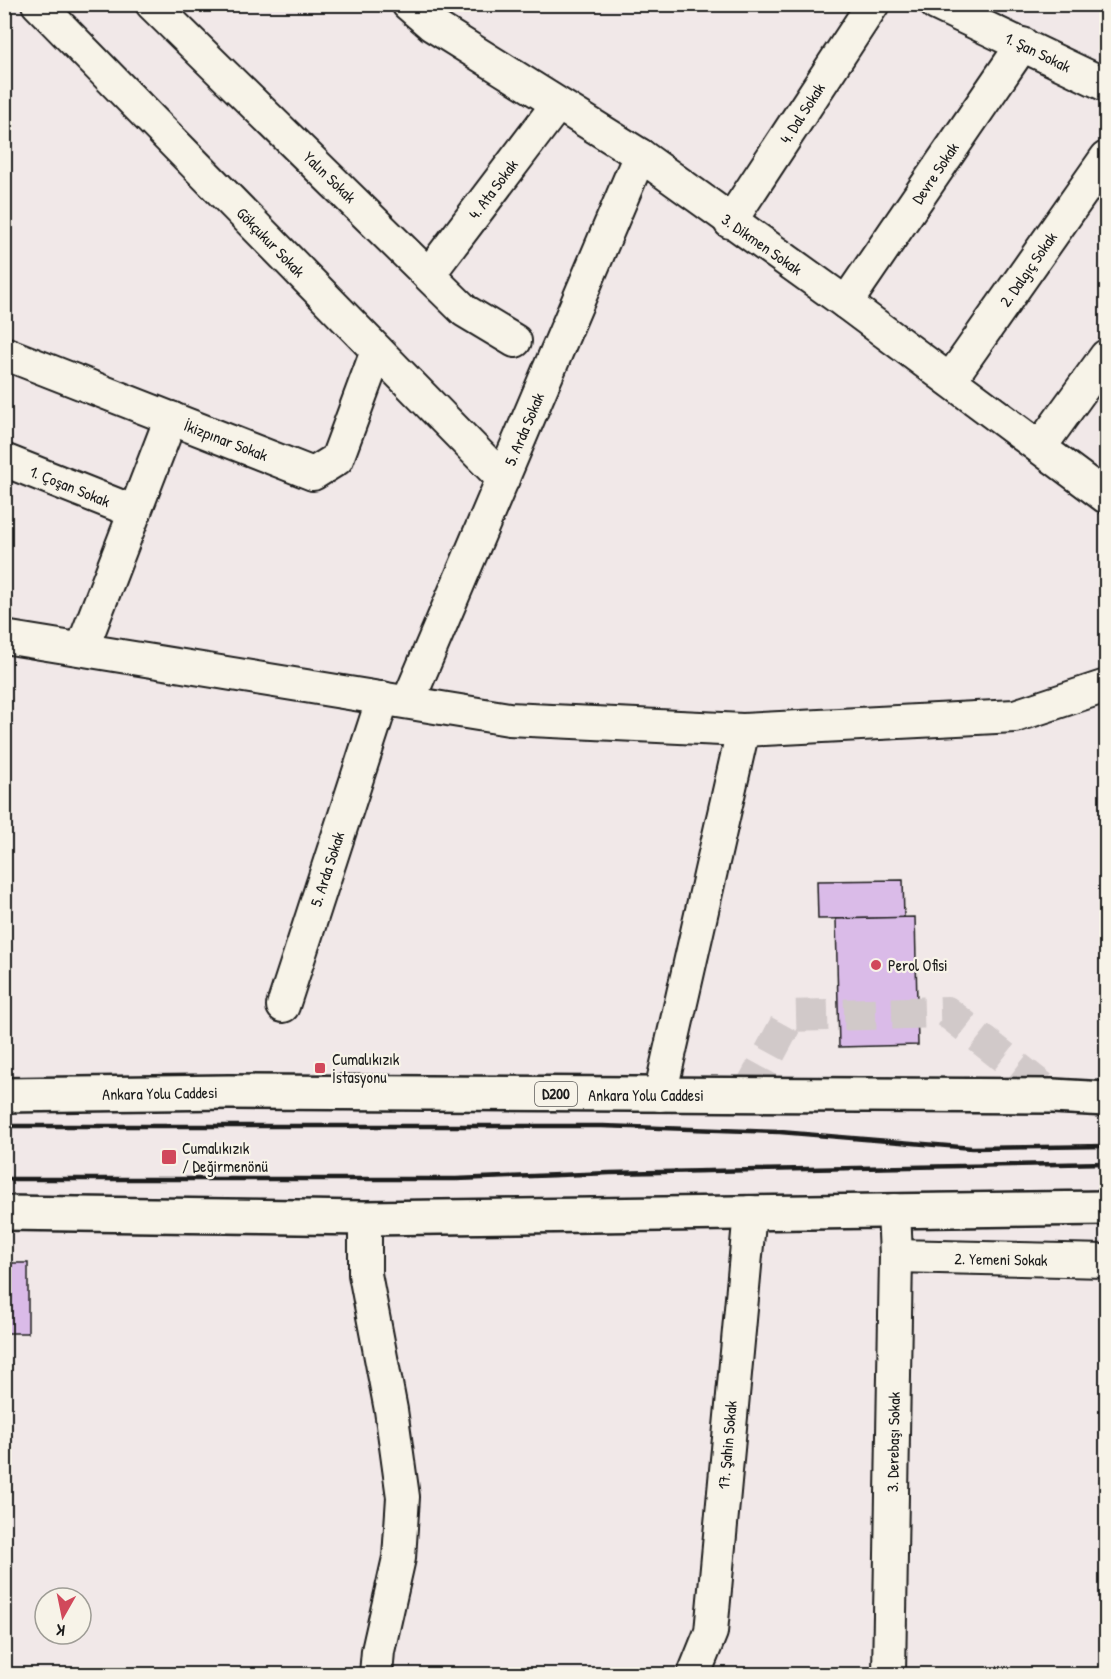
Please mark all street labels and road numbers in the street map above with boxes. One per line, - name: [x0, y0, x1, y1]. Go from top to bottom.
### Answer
- street label: 1. Şan Sokak: [1001, 27, 1075, 78]
- street label: 4. Dal Sokak: [774, 78, 830, 148]
- street label: Devre Sokak: [906, 138, 964, 208]
- street label: Yalın Sokak: [299, 146, 361, 208]
- street label: 4. Ata Sokak: [463, 154, 523, 223]
- street label: Gökçukur Sokak: [232, 202, 310, 282]
- street label: 3. Dikmen Sokak: [717, 208, 807, 280]
- street label: 2. Dalgıç Sokak: [994, 227, 1062, 311]
- street label: 5. Arda Sokak: [499, 389, 549, 469]
- street label: İkizpınar Sokak: [181, 414, 271, 466]
- street label: 1. Çoşan Sokak: [27, 460, 114, 512]
- street label: 5. Arda Sokak: [305, 828, 350, 909]
- street label: Ankara Yolu Caddesi: [102, 1081, 218, 1105]
- road number: D200: [535, 1082, 577, 1106]
- street label: Ankara Yolu Caddesi: [588, 1084, 704, 1106]
- street label: 2. Yemeni Sokak: [954, 1247, 1048, 1271]
- street label: 3. Derebaşı Sokak: [881, 1391, 905, 1492]
- street label: 17. Şahin Sokak: [712, 1399, 742, 1490]

